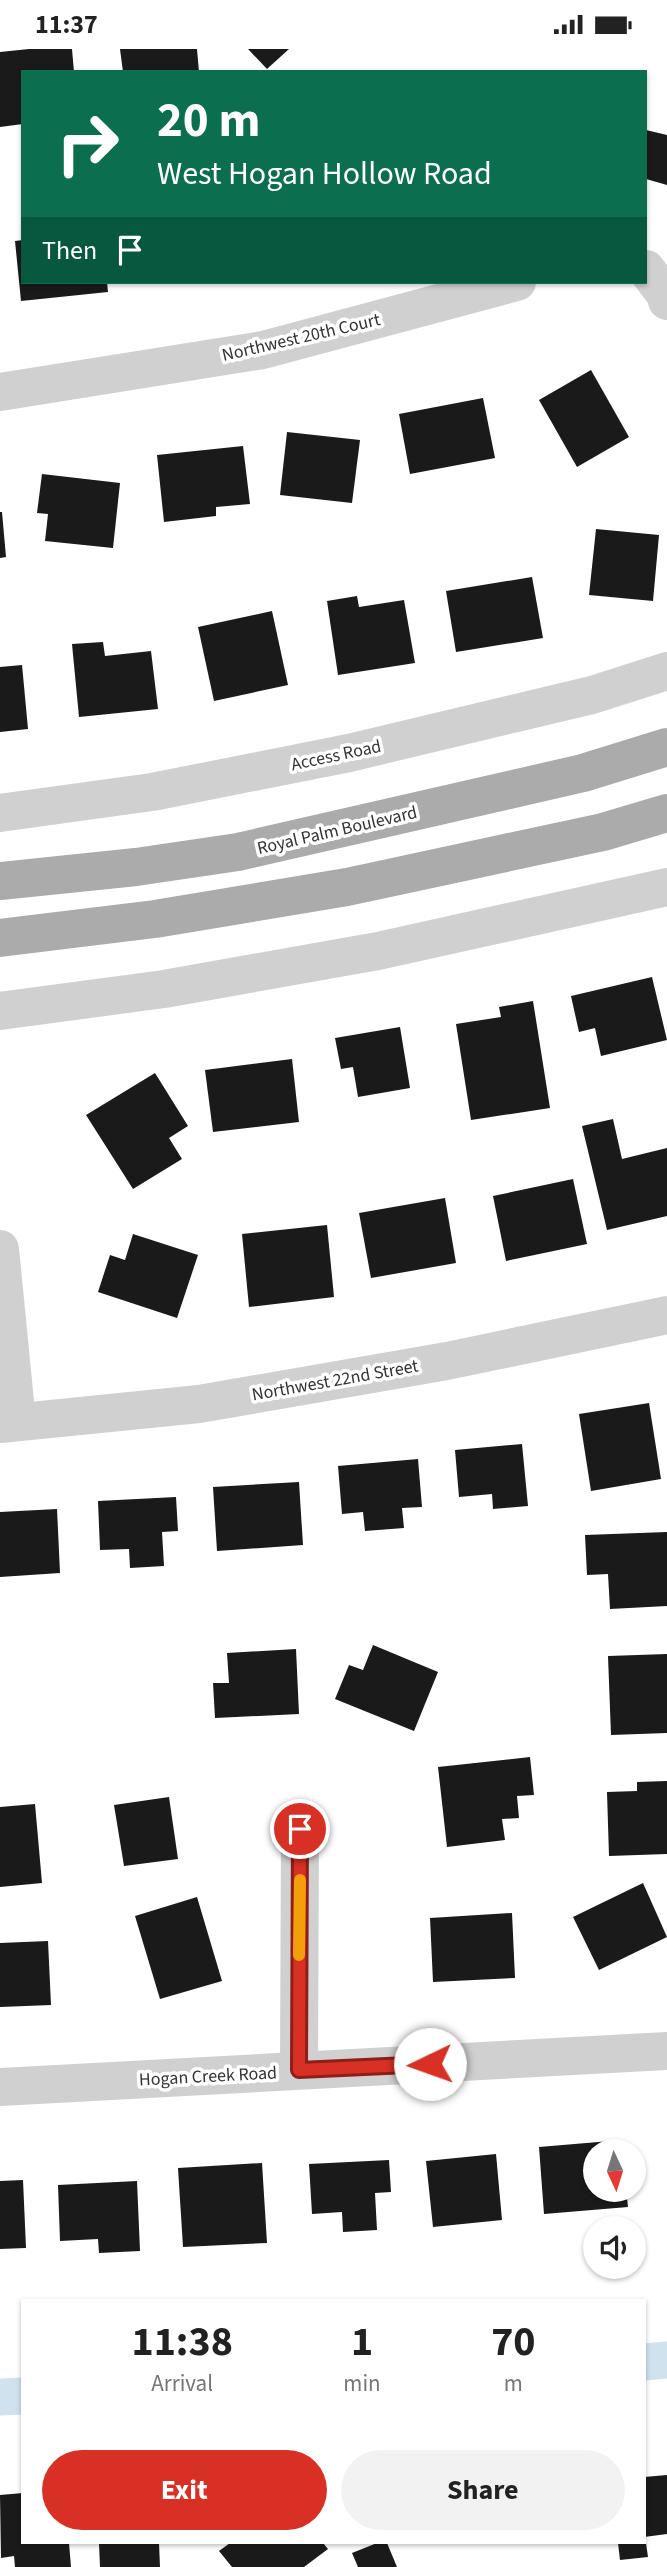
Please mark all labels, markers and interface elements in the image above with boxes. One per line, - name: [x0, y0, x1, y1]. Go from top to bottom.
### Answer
- text: 11:37: [35, 6, 98, 43]
- text: 20 m: [157, 86, 261, 156]
- icon: right: [42, 98, 133, 189]
- text: West Hogan Hollow Road: [157, 151, 492, 197]
- icon: arrive: [111, 231, 149, 269]
- text: Then: [42, 232, 97, 269]
- street label: Northwest 20th Court: [220, 307, 383, 368]
- street label: Access Road: [289, 734, 384, 777]
- street label: Royal Palm Boulevard: [255, 800, 420, 861]
- street label: Northwest 22nd Street: [250, 1354, 420, 1407]
- pin: [270, 1799, 330, 1859]
- icon: arrive: [281, 1810, 319, 1848]
- position arrow: [393, 2027, 467, 2101]
- street label: Hogan Creek Road: [138, 2060, 278, 2093]
- north arrow: [583, 2139, 646, 2201]
- map controls: [583, 2139, 646, 2279]
- button: sound: [583, 2216, 646, 2279]
- text: 11:38: [132, 2312, 233, 2372]
- text: 1: [351, 2312, 373, 2372]
- text: 70: [491, 2312, 535, 2372]
- text: Arrival: [151, 2367, 213, 2400]
- text: min: [343, 2367, 381, 2400]
- text: m: [504, 2367, 523, 2400]
- button: Exit: [42, 2450, 327, 2530]
- button: Share: [341, 2450, 625, 2530]

